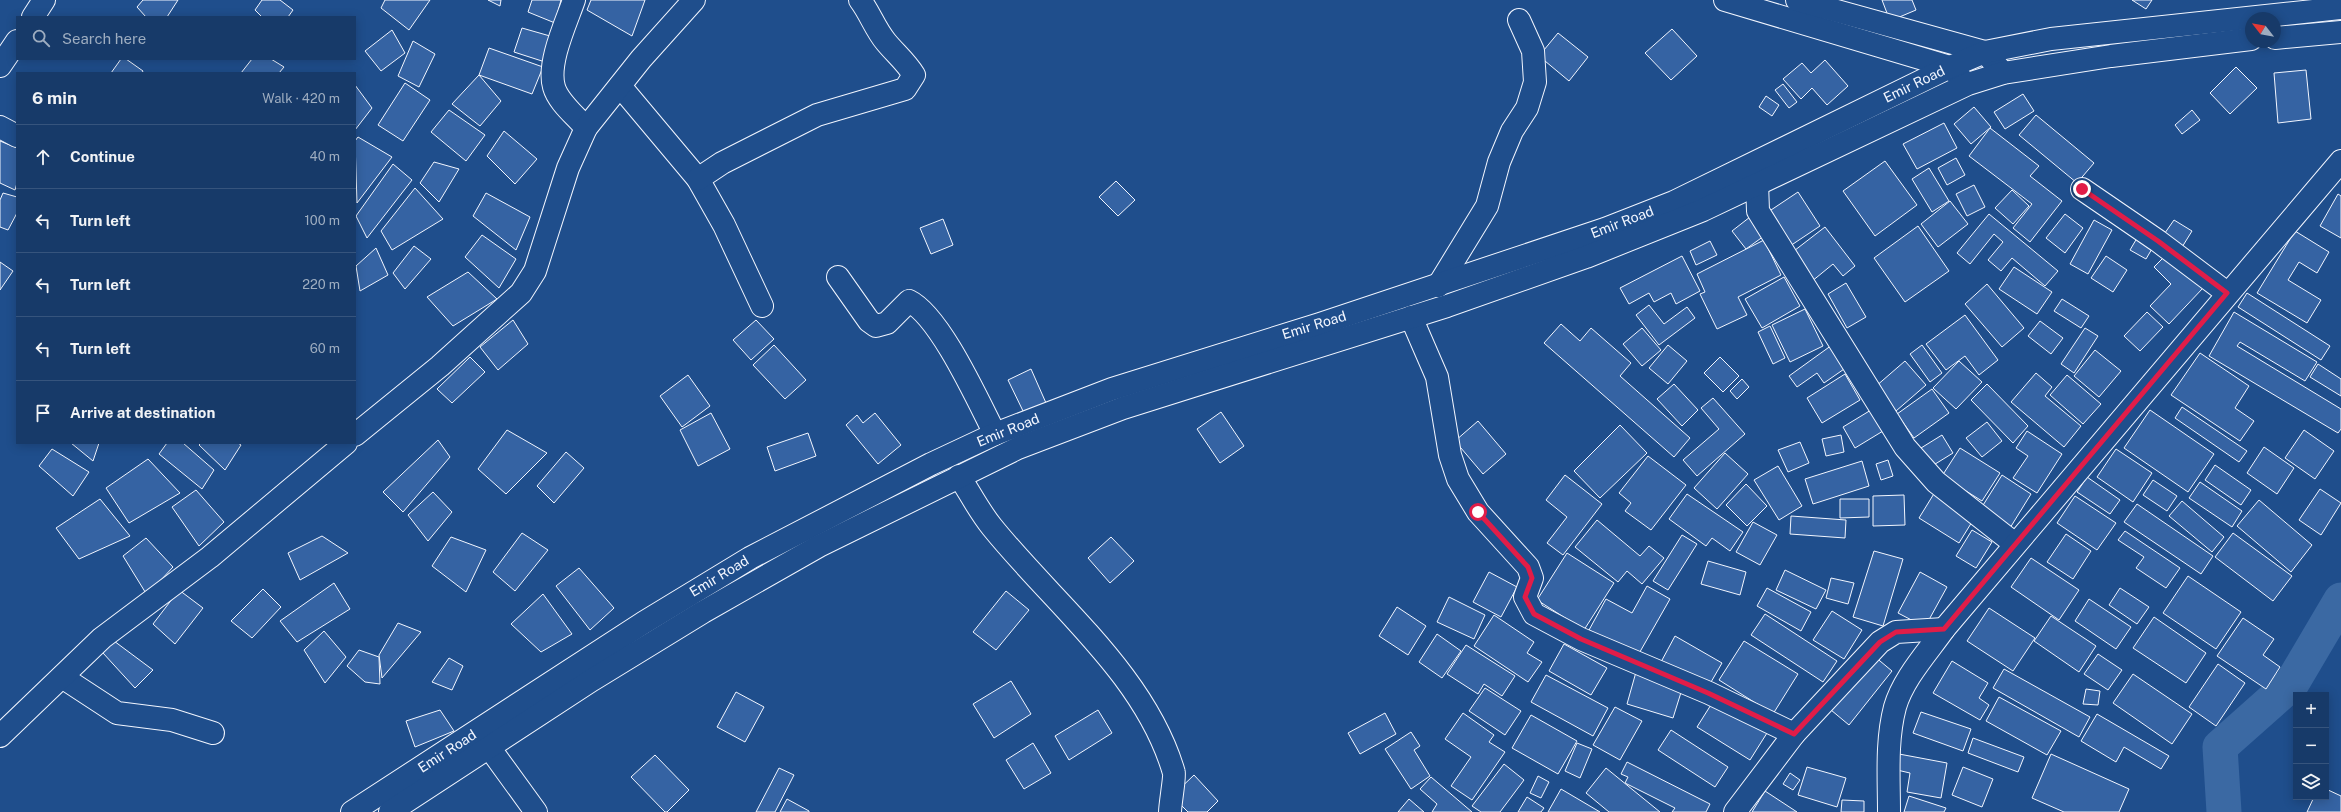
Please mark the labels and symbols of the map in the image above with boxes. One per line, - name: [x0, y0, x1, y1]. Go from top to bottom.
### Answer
- north arrow: [2245, 12, 2281, 48]
- street label: Emir Road: [1881, 62, 1947, 106]
- route end: [2073, 180, 2091, 198]
- street label: Emir Road: [1588, 203, 1656, 241]
- street label: Emir Road: [1280, 308, 1348, 342]
- street label: Emir Road: [974, 410, 1042, 450]
- route start: [1469, 503, 1487, 521]
- street label: Emir Road: [687, 552, 751, 600]
- street label: Emir Road: [415, 726, 479, 776]

